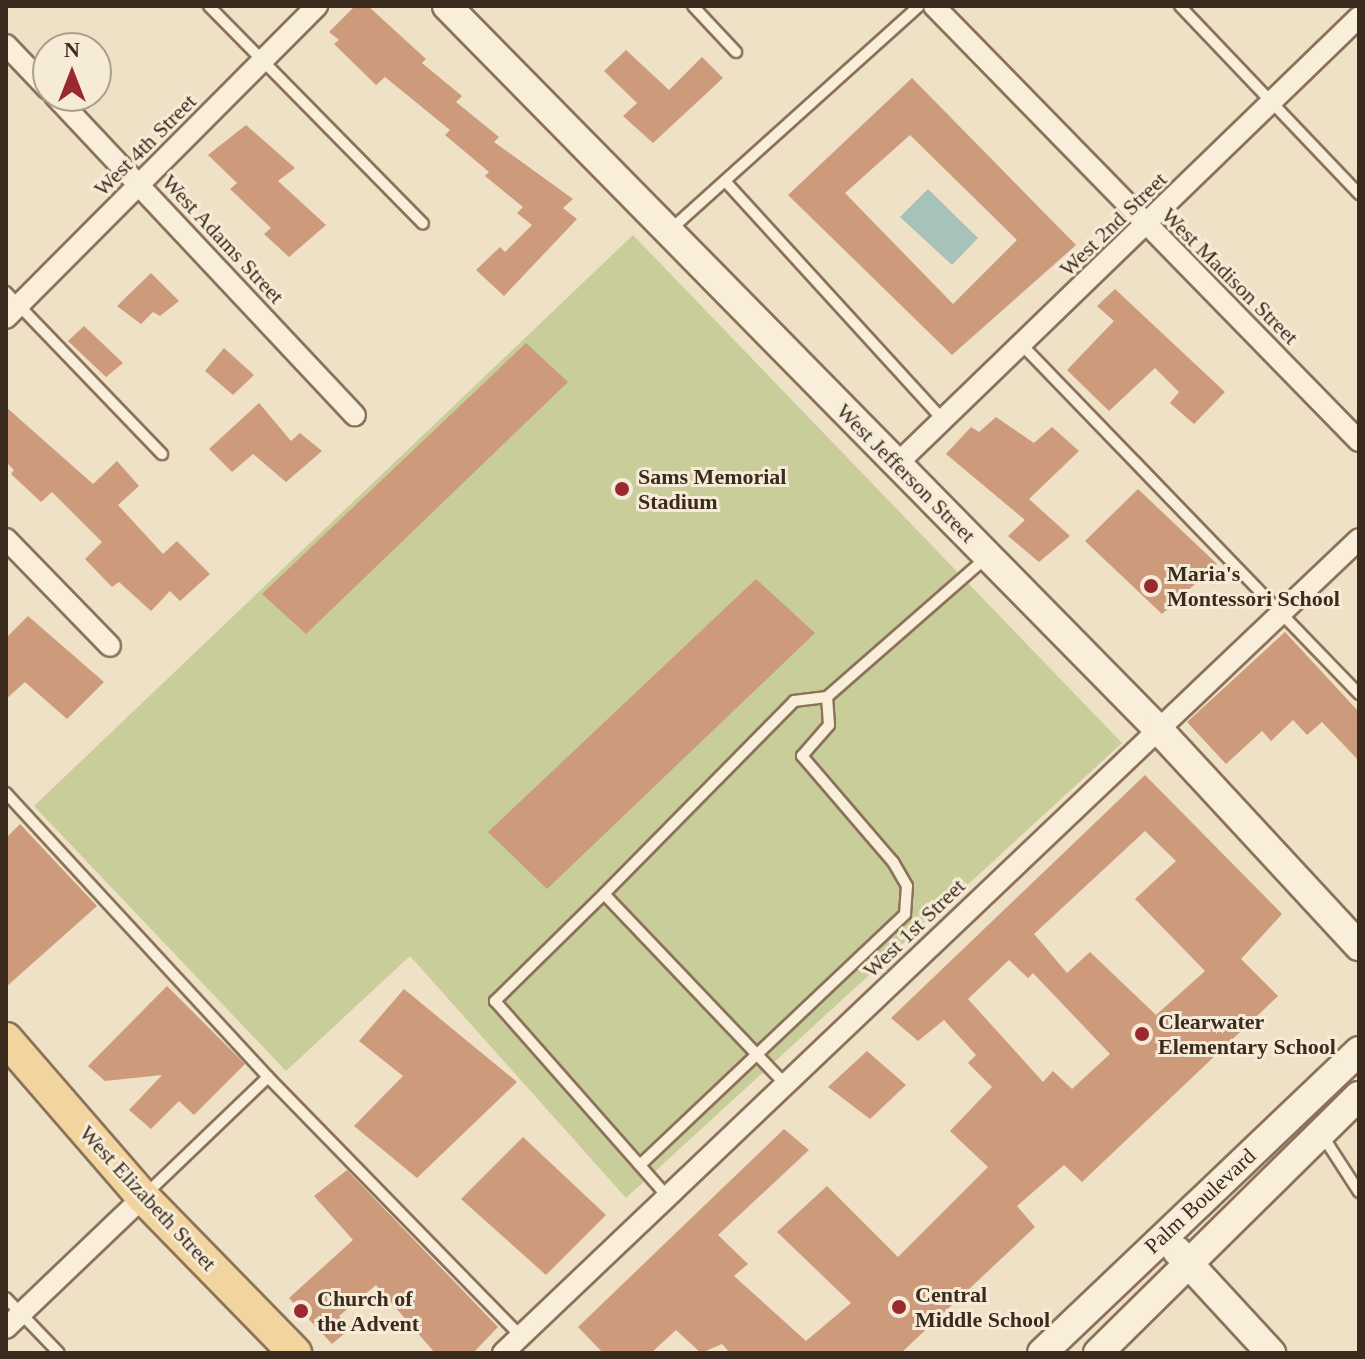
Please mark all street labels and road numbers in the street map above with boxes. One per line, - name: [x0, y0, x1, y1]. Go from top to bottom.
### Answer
- street label: West 4th Street: [88, 88, 202, 202]
- street label: West 2nd Street: [1054, 166, 1172, 282]
- street label: West Adams Street: [156, 169, 290, 309]
- street label: West Madison Street: [1156, 202, 1304, 350]
- street label: West Jefferson Street: [831, 398, 981, 548]
- street label: West 1st Street: [858, 873, 970, 983]
- street label: West Elizabeth Street: [74, 1120, 222, 1276]
- street label: Palm Boulevard: [1139, 1143, 1261, 1259]

